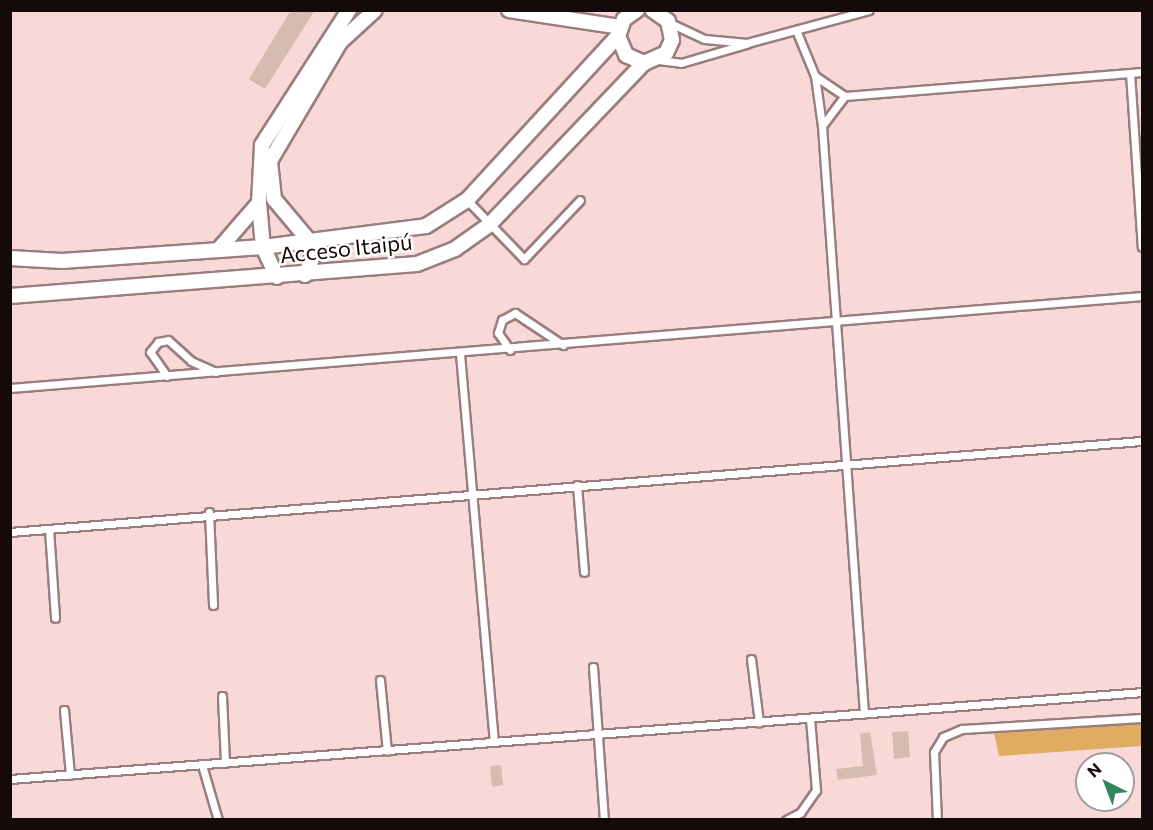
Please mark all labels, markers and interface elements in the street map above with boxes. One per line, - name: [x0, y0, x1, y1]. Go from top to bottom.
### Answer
- street label: Acceso Itaipú: [278, 228, 414, 268]
- north arrow: [1075, 752, 1135, 812]
- text: N: [1083, 759, 1105, 781]

